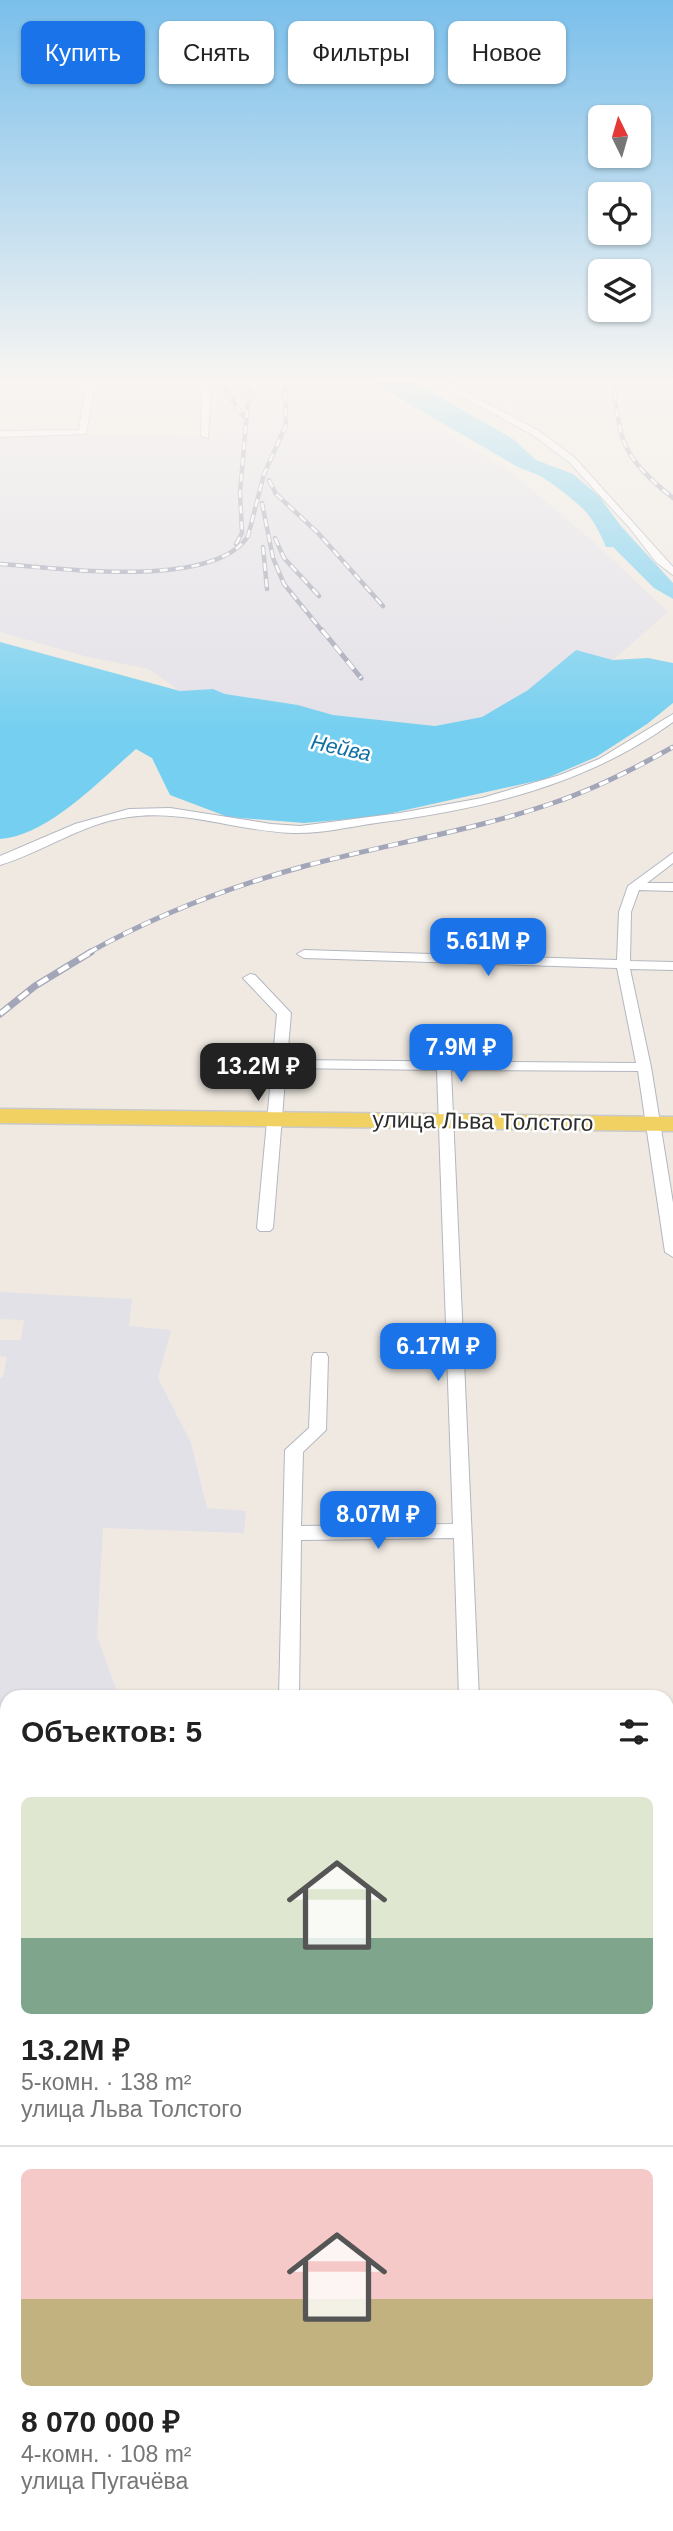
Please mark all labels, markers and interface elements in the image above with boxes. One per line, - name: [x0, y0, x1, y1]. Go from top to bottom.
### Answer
- chip: Купить: [21, 21, 145, 84]
- chip: Снять: [159, 21, 274, 84]
- chip: Фильтры: [288, 21, 434, 84]
- chip: Новое: [448, 21, 566, 84]
- north arrow: [588, 105, 651, 168]
- map controls: [588, 105, 651, 322]
- button: locate: [588, 182, 651, 245]
- button: layers: [588, 259, 651, 322]
- water label: Нейва: [309, 730, 373, 765]
- pin: 5.61M ₽: [423, 918, 553, 978]
- text: 5.61M ₽: [446, 928, 530, 954]
- pin: 7.9M ₽: [404, 1024, 518, 1084]
- text: 7.9M ₽: [426, 1034, 496, 1060]
- pin: 13.2M ₽: [193, 1044, 323, 1103]
- text: 13.2M ₽: [216, 1053, 300, 1079]
- street label: улица Льва Толстого: [372, 1106, 594, 1136]
- pin: 6.17M ₽: [373, 1324, 503, 1383]
- text: 6.17M ₽: [396, 1333, 480, 1359]
- pin: 8.07M ₽: [313, 1492, 443, 1551]
- text: 8.07M ₽: [336, 1501, 420, 1527]
- icon: filters: [615, 1713, 653, 1751]
- text: Объектов: 5: [21, 1715, 202, 1748]
- icon: home: [274, 1842, 400, 1968]
- text: 13.2M ₽: [21, 2033, 130, 2066]
- text: 5-комн. · 138 m²: [21, 2069, 192, 2095]
- text: улица Льва Толстого: [21, 2096, 242, 2122]
- icon: home: [274, 2214, 400, 2340]
- text: 8 070 000 ₽: [21, 2405, 180, 2438]
- text: 4-комн. · 108 m²: [21, 2441, 192, 2467]
- text: улица Пугачёва: [21, 2468, 188, 2494]

